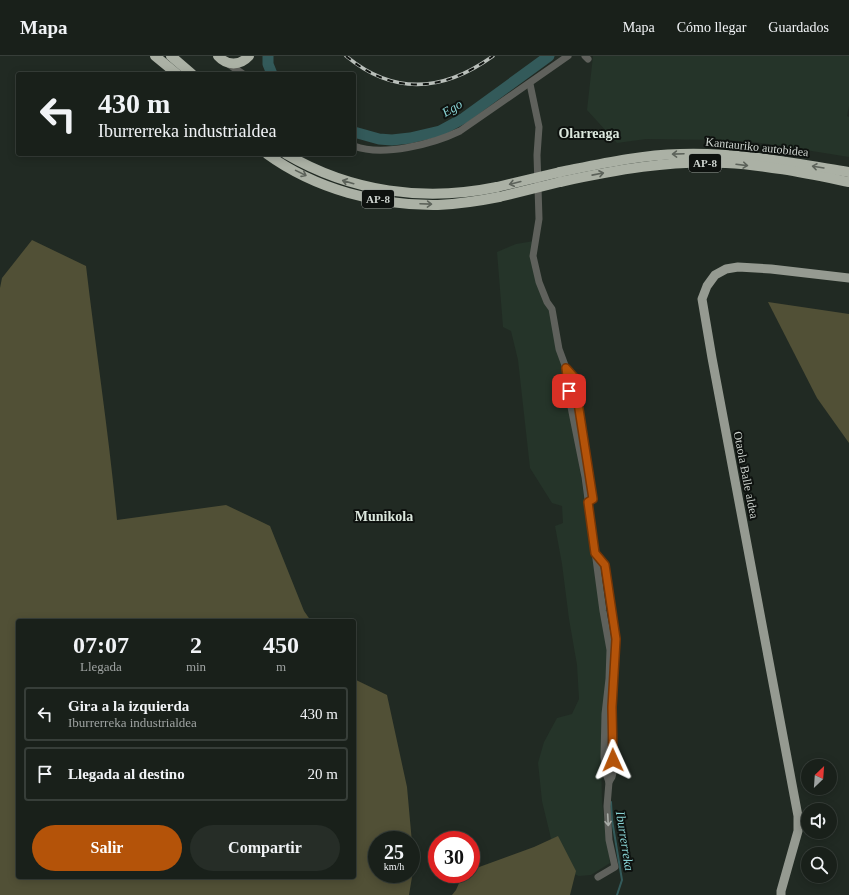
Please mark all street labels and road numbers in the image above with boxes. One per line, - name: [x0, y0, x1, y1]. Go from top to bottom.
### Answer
- street label: Kantauriko autobidea: [705, 135, 810, 159]
- road number: AP-8: [689, 154, 721, 172]
- road number: AP-8: [362, 190, 394, 208]
- street label: Otaola Balle aldea: [731, 430, 761, 520]

